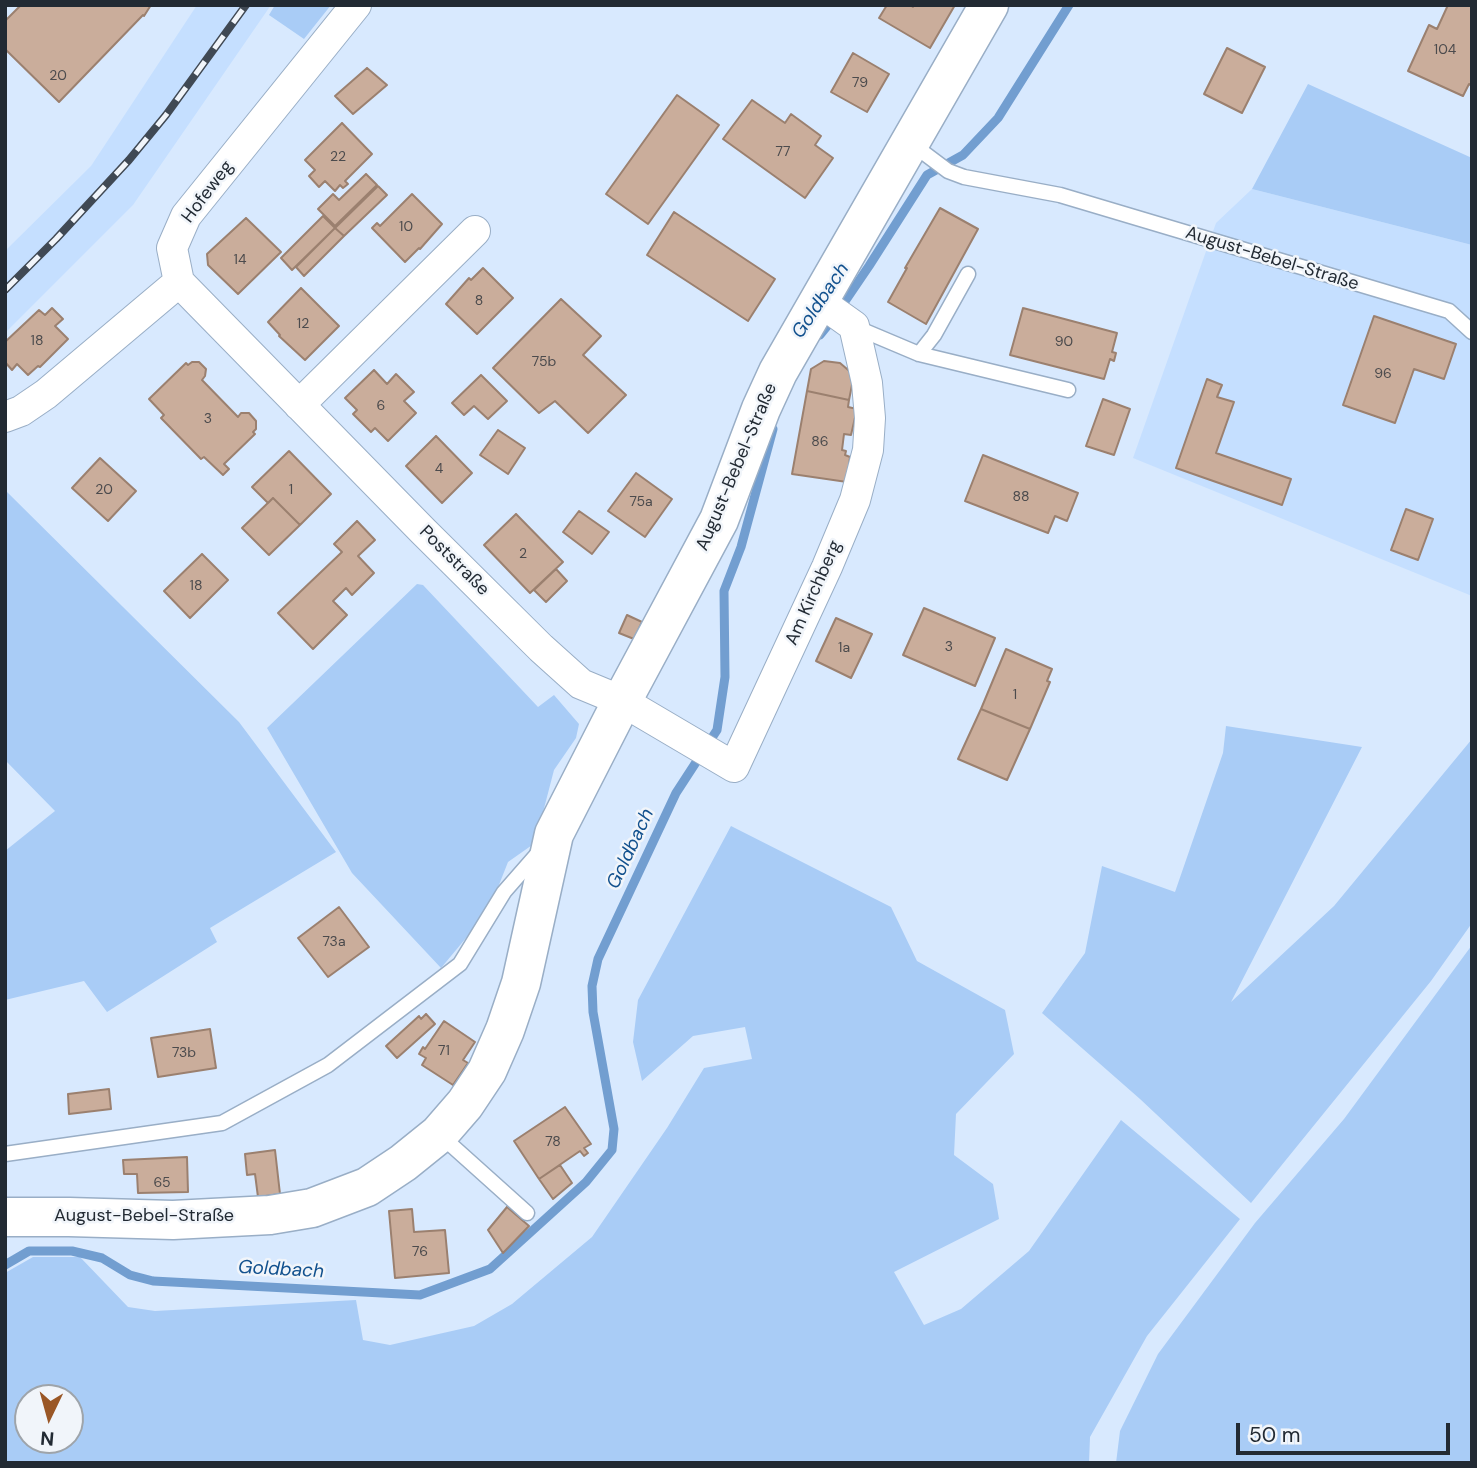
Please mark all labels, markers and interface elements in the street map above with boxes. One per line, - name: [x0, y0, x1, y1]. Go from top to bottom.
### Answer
- house number: 104: [1434, 42, 1456, 58]
- house number: 20: [49, 68, 67, 84]
- house number: 79: [852, 75, 868, 91]
- house number: 77: [776, 144, 790, 160]
- house number: 22: [330, 149, 346, 165]
- street label: Hofeweg: [178, 157, 238, 227]
- house number: 10: [399, 219, 413, 235]
- street label: August-Bebel-Straße: [1183, 222, 1361, 296]
- house number: 14: [234, 252, 246, 268]
- water label: Goldbach: [788, 259, 854, 343]
- house number: 8: [475, 293, 483, 309]
- house number: 12: [297, 316, 309, 332]
- house number: 18: [31, 333, 43, 349]
- house number: 90: [1055, 334, 1073, 350]
- house number: 75b: [532, 354, 556, 370]
- house number: 96: [1374, 366, 1392, 382]
- street label: August-Bebel-Straße: [692, 380, 782, 554]
- house number: 6: [377, 398, 385, 414]
- house number: 3: [204, 411, 212, 427]
- house number: 86: [811, 434, 829, 450]
- house number: 4: [435, 461, 443, 477]
- house number: 20: [95, 482, 113, 498]
- house number: 1: [289, 482, 293, 498]
- house number: 88: [1012, 489, 1030, 505]
- house number: 75a: [629, 494, 653, 510]
- street label: Poststraße: [414, 521, 494, 601]
- street label: Am Kirchberg: [781, 537, 847, 649]
- house number: 2: [519, 546, 527, 562]
- house number: 18: [190, 578, 202, 594]
- house number: 3: [945, 639, 953, 655]
- house number: 1a: [838, 640, 850, 656]
- house number: 1: [1013, 687, 1017, 703]
- water label: Goldbach: [602, 805, 660, 893]
- house number: 73a: [322, 934, 346, 950]
- house number: 71: [438, 1043, 450, 1059]
- house number: 73b: [172, 1045, 196, 1061]
- house number: 78: [545, 1134, 561, 1150]
- house number: 65: [153, 1175, 171, 1191]
- street label: August-Bebel-Straße: [54, 1205, 234, 1227]
- house number: 76: [412, 1244, 428, 1260]
- water label: Goldbach: [237, 1256, 325, 1284]
- north arrow: [14, 1384, 84, 1454]
- scale bar: [1239, 1408, 1452, 1452]
- text: 50 m: [1249, 1421, 1300, 1449]
- text: N: [39, 1425, 55, 1451]

